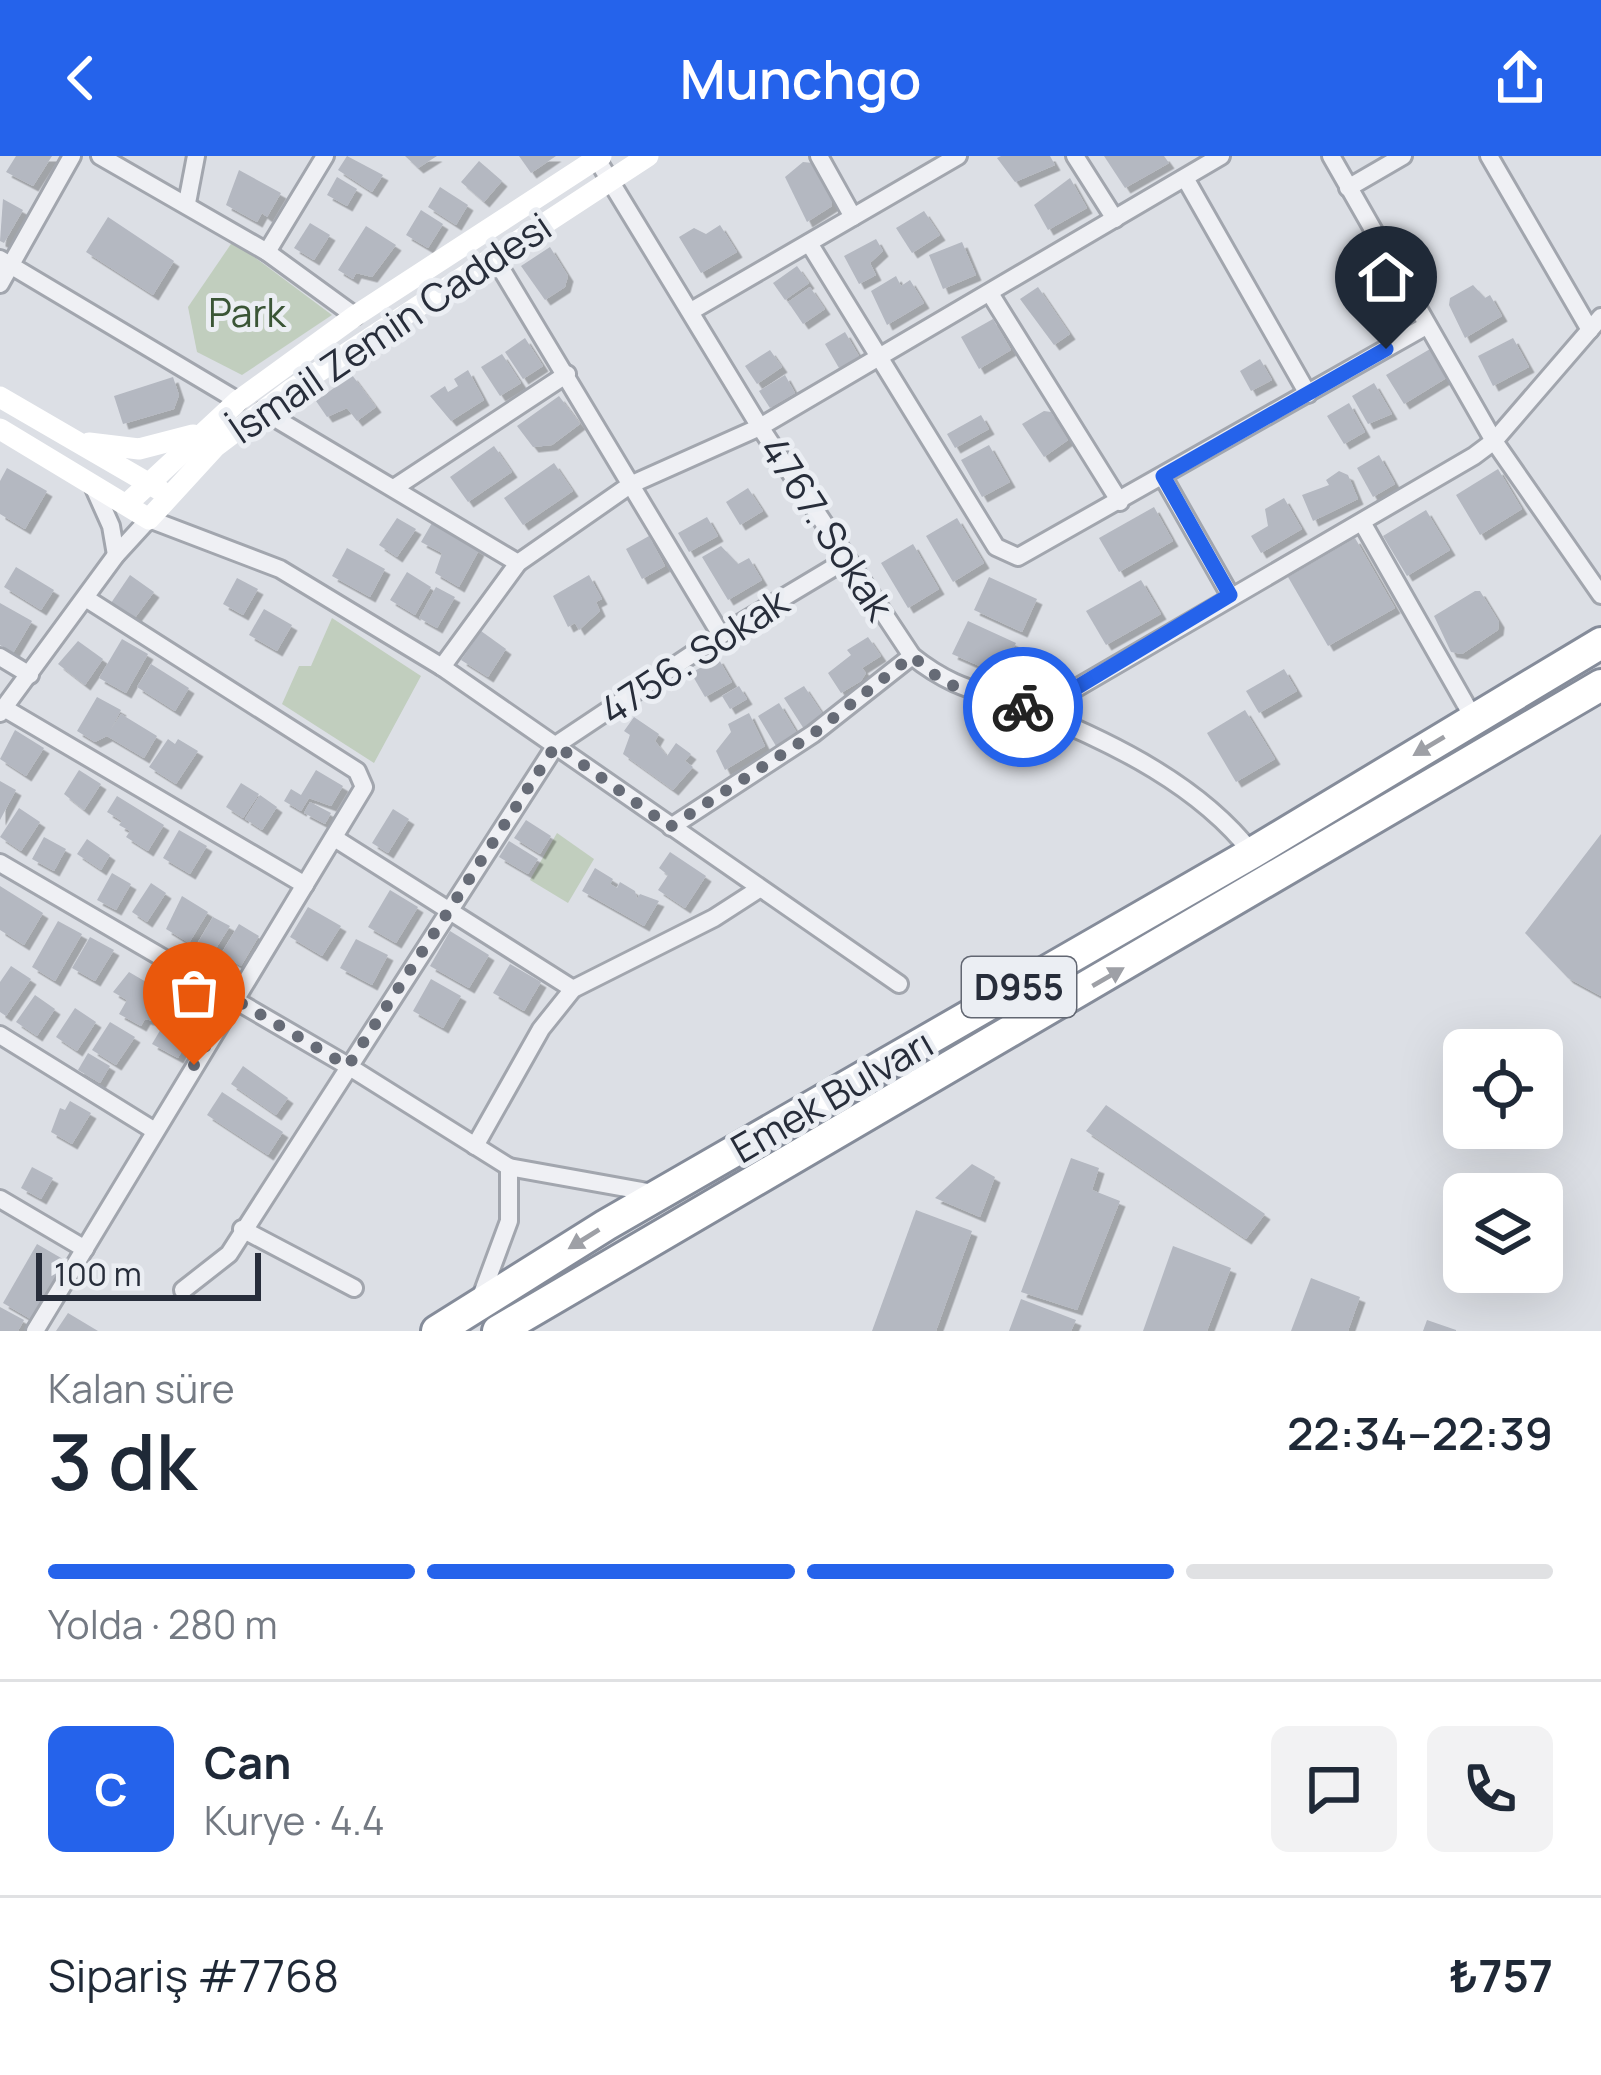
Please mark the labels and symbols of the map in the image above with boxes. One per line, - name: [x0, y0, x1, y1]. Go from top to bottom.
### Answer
- street label: İsmail Zemin Caddesi: [218, 199, 561, 455]
- pin: [1335, 226, 1437, 349]
- park label: Park: [208, 285, 288, 339]
- street label: 4767. Sokak: [748, 425, 908, 631]
- street label: 4756. Sokak: [589, 573, 799, 736]
- courier: [963, 647, 1083, 767]
- one-way arrow: [1412, 735, 1446, 756]
- pin: [143, 942, 245, 1065]
- road number: D955: [962, 957, 1076, 1017]
- one-way arrow: [1091, 967, 1125, 988]
- street label: Emek Bulvarı: [721, 1016, 942, 1175]
- one-way arrow: [567, 1227, 600, 1249]
- scale bar: [36, 1247, 261, 1300]

